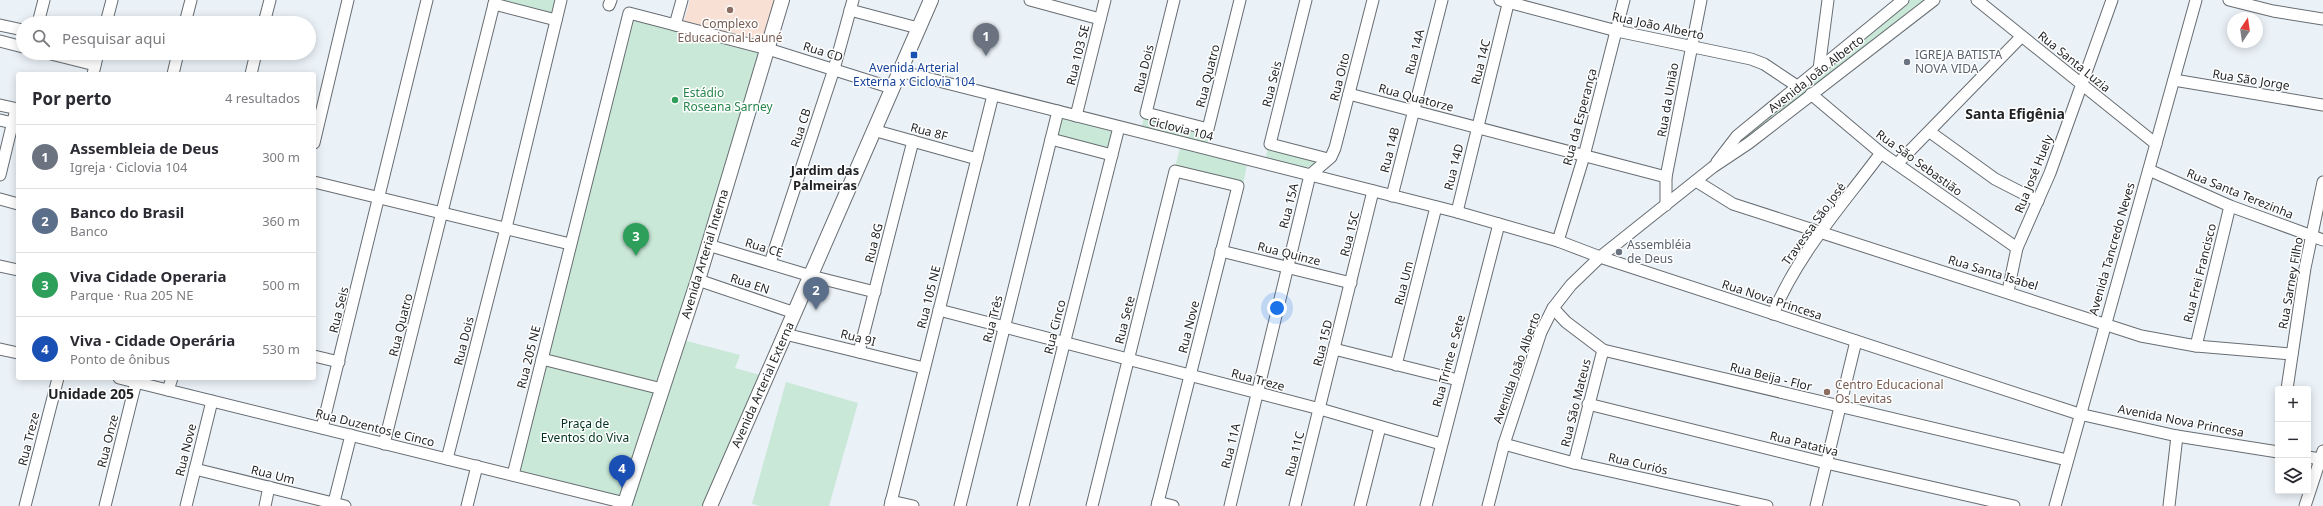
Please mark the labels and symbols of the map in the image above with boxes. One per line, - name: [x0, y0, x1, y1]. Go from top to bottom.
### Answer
- marker: Complexo Educacional Launé: [725, 5, 735, 15]
- street label: Rua João Alberto: [1610, 7, 1706, 44]
- north arrow: [2227, 12, 2263, 48]
- place label: Complexo Educacional Launé: [677, 15, 783, 46]
- pin: 1: [973, 23, 999, 56]
- street label: Rua 103 SE: [1062, 23, 1093, 87]
- street label: Rua 14A: [1401, 27, 1428, 76]
- street label: Rua Santa Luzia: [2034, 27, 2114, 96]
- street label: Avenida João Alberto: [1764, 31, 1867, 116]
- street label: Rua CD: [801, 37, 846, 66]
- street label: Rua 14C: [1467, 37, 1494, 86]
- street label: Rua Dois: [1129, 43, 1158, 95]
- street label: Rua Quatro: [1191, 43, 1224, 109]
- place label: IGREJA BATISTA NOVA VIDA: [1915, 46, 2003, 77]
- marker: Avenida Arterial Externa x Ciclovia 104: [909, 50, 919, 60]
- street label: Rua Oito: [1325, 51, 1354, 103]
- marker: IGREJA BATISTA NOVA VIDA: [1902, 57, 1912, 67]
- place label: Avenida Arterial Externa x Ciclovia 104: [853, 59, 975, 90]
- street label: Rua Seis: [1258, 59, 1285, 109]
- street label: Rua da União: [1653, 61, 1682, 138]
- street label: Rua São Jorge: [2211, 65, 2291, 94]
- street label: Rua da Esperança: [1558, 66, 1601, 167]
- street label: Rua Quatorze: [1377, 79, 1456, 116]
- place label: Estádio Roseana Sarney: [683, 84, 773, 115]
- marker: Estádio Roseana Sarney: [670, 95, 680, 105]
- district label: Santa Efigênia: [1965, 104, 2065, 123]
- street label: Rua CB: [786, 106, 815, 150]
- street label: Ciclovia 104: [1147, 112, 1215, 145]
- street label: Rua 8F: [909, 118, 950, 145]
- street label: Rua 14B: [1376, 125, 1403, 174]
- street label: Rua São Sebastião: [1873, 125, 1966, 200]
- street label: Rua José Huely: [2010, 131, 2057, 216]
- street label: Rua 14D: [1440, 142, 1468, 192]
- district label: Jardim das Palmeiras: [790, 161, 859, 194]
- street label: Rua Santa Terezinha: [2184, 164, 2296, 223]
- street label: Travessa São José: [1778, 179, 1850, 269]
- street label: Avenida Tancredo Neves: [2084, 180, 2139, 317]
- street label: Rua 15A: [1275, 181, 1302, 230]
- street label: Avenida Arterial Interna: [677, 187, 732, 321]
- street label: Rua 15C: [1336, 209, 1363, 258]
- street label: Rua 8G: [860, 221, 887, 265]
- street label: Rua Frei Francisco: [2179, 222, 2220, 324]
- pin: 3: [623, 223, 649, 256]
- street label: Rua CE: [743, 234, 785, 261]
- street label: Rua Sarney Filho: [2274, 235, 2307, 330]
- place label: Assembléia de Deus: [1627, 236, 1691, 267]
- street label: Rua Quinze: [1256, 237, 1323, 270]
- marker: Assembléia de Deus: [1614, 247, 1624, 257]
- street label: Rua Santa Isabel: [1946, 251, 2040, 294]
- street label: Rua Um: [1390, 259, 1417, 307]
- street label: Rua 105 NE: [912, 264, 945, 330]
- street label: Rua EN: [728, 269, 772, 298]
- street label: Rua Nova Princesa: [1720, 275, 1825, 324]
- pin: 2: [803, 277, 829, 310]
- street label: Rua Seis: [325, 285, 352, 335]
- street label: Rua Quatro: [384, 292, 417, 358]
- street label: Rua Três: [978, 293, 1007, 344]
- street label: Rua Sete: [1110, 294, 1139, 346]
- street label: Rua Cinco: [1040, 298, 1070, 356]
- your location: [1267, 298, 1287, 318]
- street label: Rua Nove: [1174, 299, 1203, 355]
- street label: Avenida João Alberto: [1488, 310, 1545, 426]
- street label: Rua Trinte e Sete: [1428, 313, 1469, 409]
- street label: Rua Dois: [449, 315, 478, 367]
- street label: Rua 15D: [1309, 318, 1337, 368]
- street label: Avenida Arterial Externa: [727, 319, 798, 450]
- street label: Rua 205 NE: [512, 324, 545, 390]
- street label: Rua 9I: [839, 325, 877, 350]
- street label: Rua São Mateus: [1556, 357, 1595, 449]
- street label: Rua Beija - Flor: [1728, 358, 1814, 395]
- street label: Rua Treze: [1230, 364, 1287, 395]
- place label: Centro Educacional Os Levitas: [1835, 376, 1944, 407]
- district label: Unidade 205: [48, 384, 134, 403]
- marker: Centro Educacional Os Levitas: [1822, 387, 1832, 397]
- street label: Avenida Nova Princesa: [2117, 400, 2246, 441]
- street label: Rua Duzentos e Cinco: [314, 404, 436, 451]
- street label: Rua Treze: [14, 410, 43, 467]
- street label: Rua Onze: [93, 412, 122, 469]
- park label: Praça de Eventos do Viva: [541, 415, 629, 446]
- street label: Rua 11A: [1217, 421, 1244, 470]
- street label: Rua Nove: [171, 422, 200, 478]
- street label: Rua Patativa: [1768, 427, 1840, 460]
- street label: Rua 11C: [1281, 429, 1308, 478]
- street label: Rua Curiós: [1607, 448, 1670, 479]
- pin: 4: [609, 455, 635, 488]
- street label: Rua Um: [249, 461, 297, 488]

